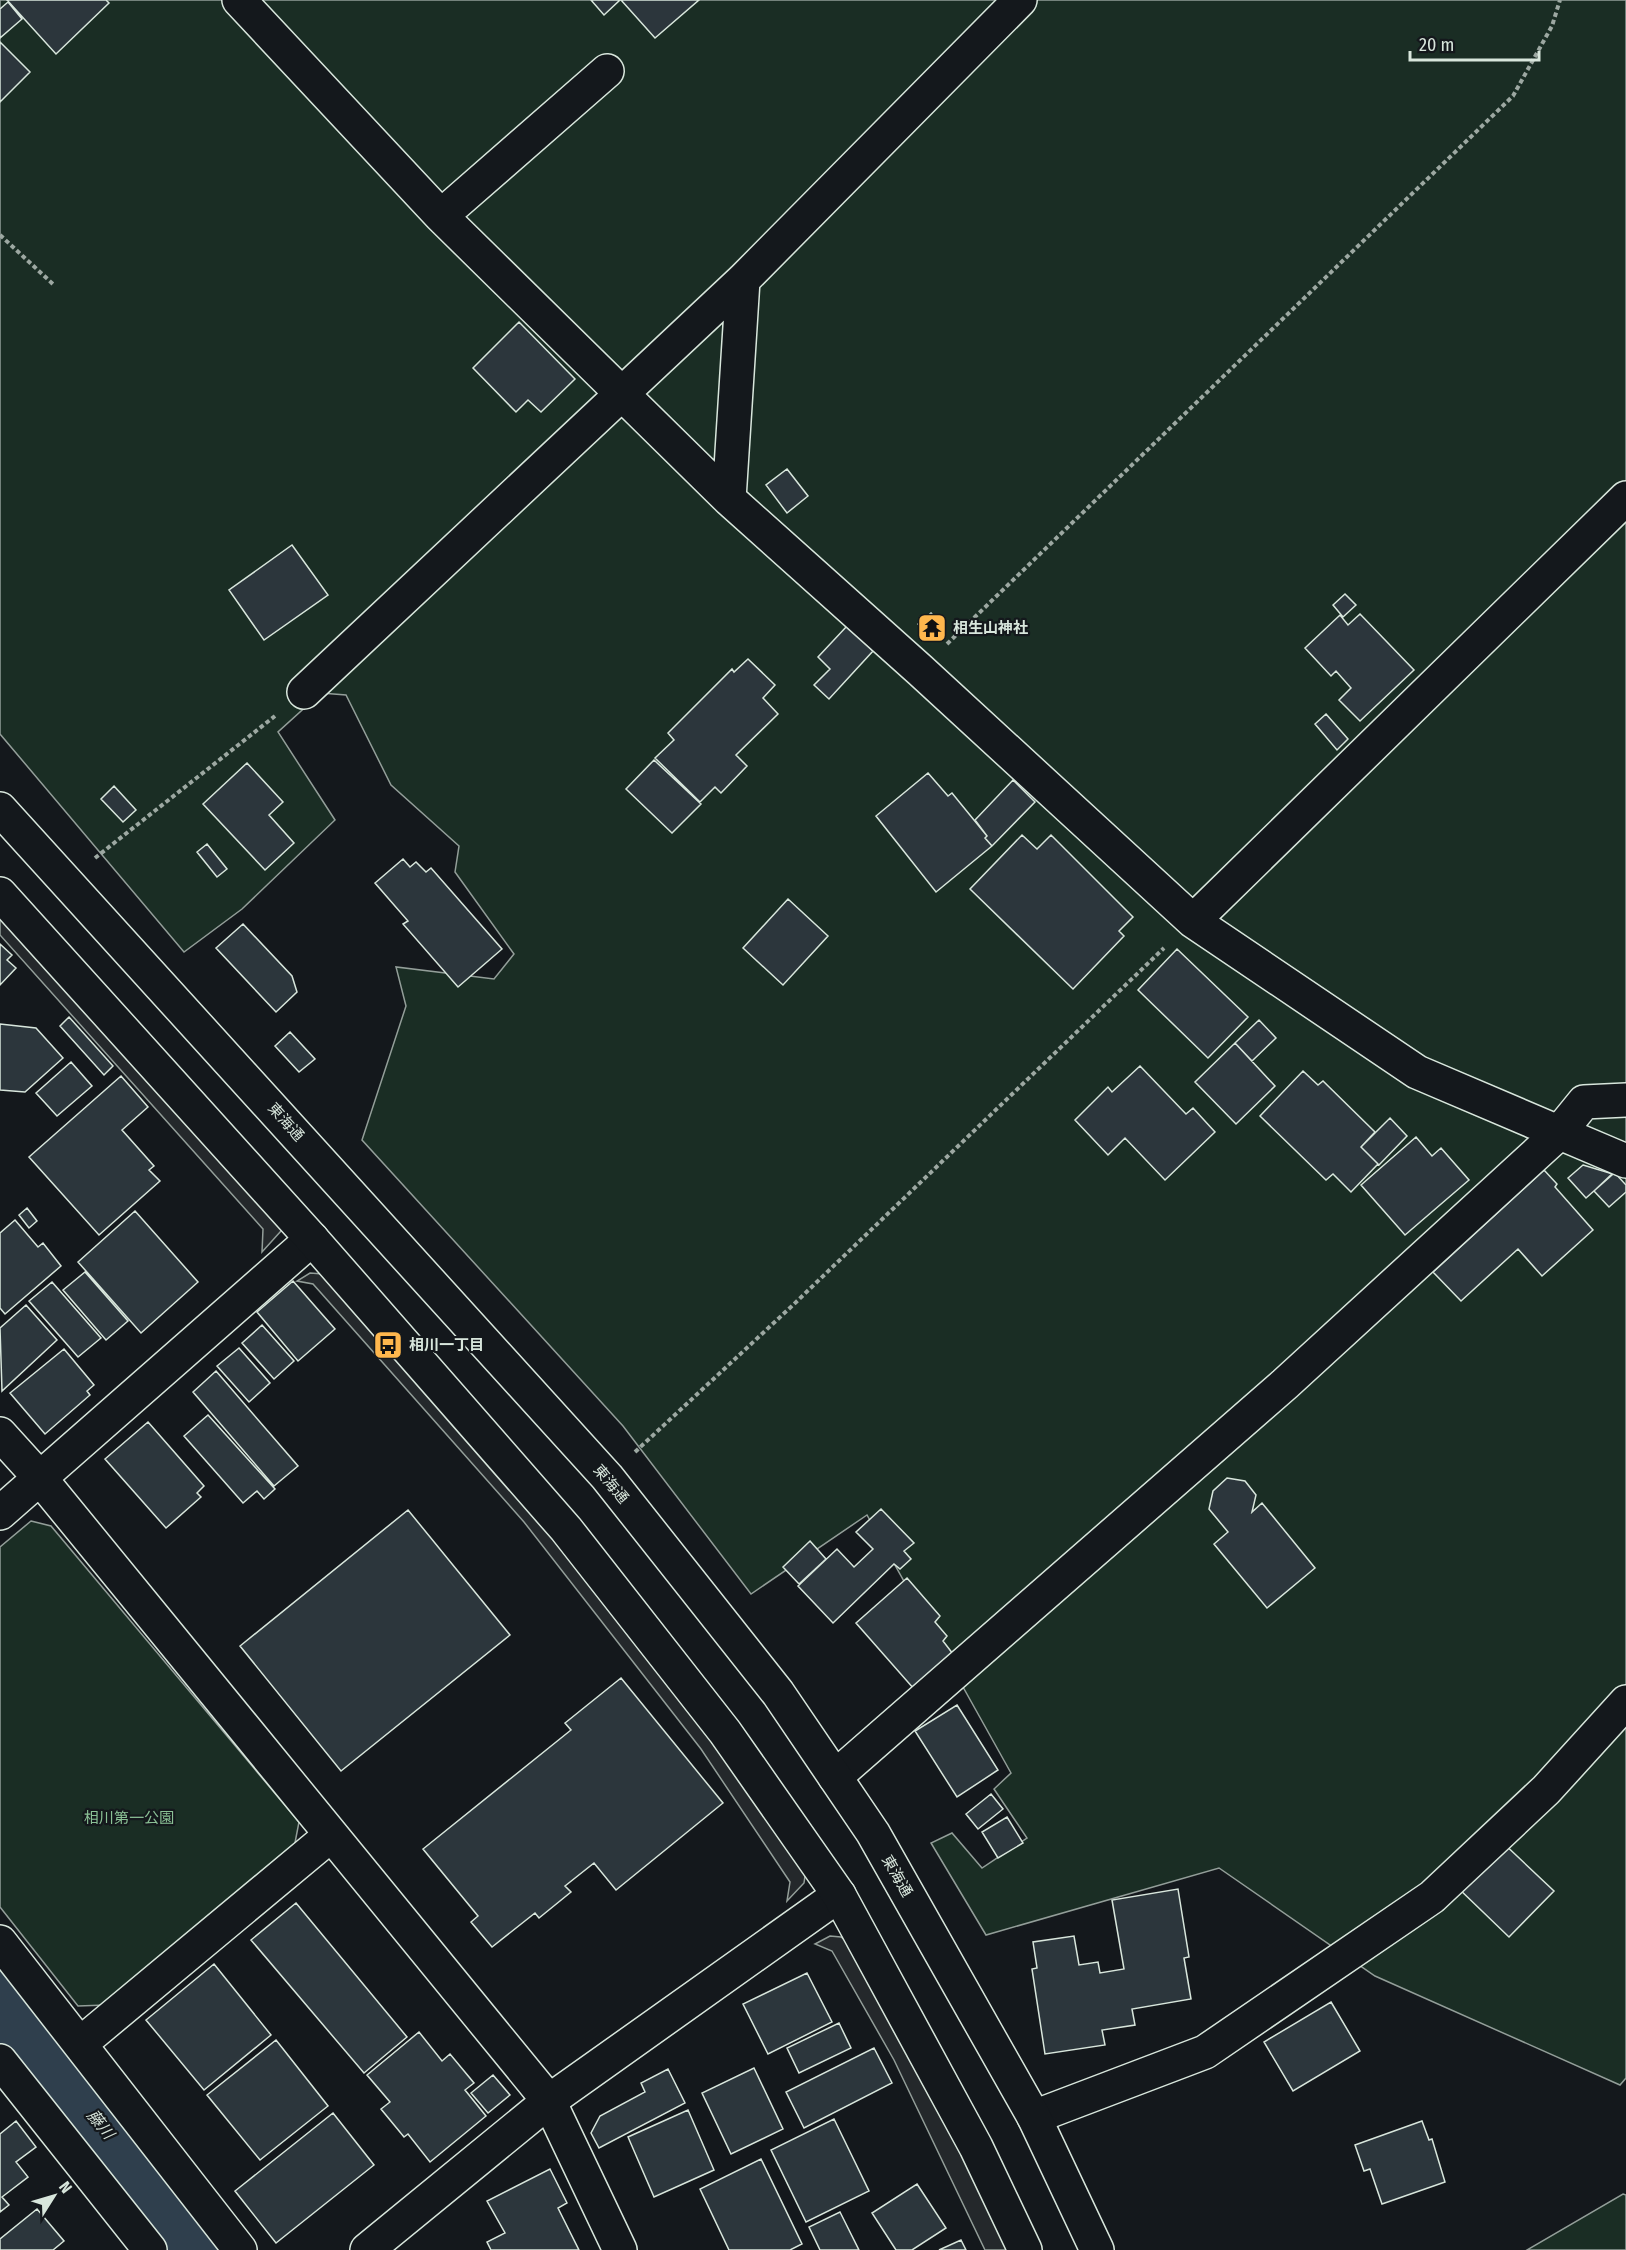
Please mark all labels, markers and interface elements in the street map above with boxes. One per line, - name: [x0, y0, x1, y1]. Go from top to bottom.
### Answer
- scale bar: [1410, 24, 1539, 62]
- text: 20 m: [1419, 34, 1454, 56]
- temple icon: 相生山神社: [916, 612, 948, 644]
- place label: 相生山神社: [953, 619, 1028, 637]
- street label: 東海通: [264, 1099, 308, 1145]
- bus stop icon: 相川一丁目: [372, 1329, 404, 1361]
- place label: 相川一丁目: [409, 1336, 484, 1354]
- street label: 東海通: [590, 1461, 632, 1507]
- park label: 相川第一公園: [84, 1809, 174, 1827]
- street label: 東海通: [878, 1852, 916, 1900]
- water label: 藤川: [83, 2106, 119, 2144]
- north arrow: [24, 2166, 84, 2226]
- text: N: [55, 2178, 76, 2197]

